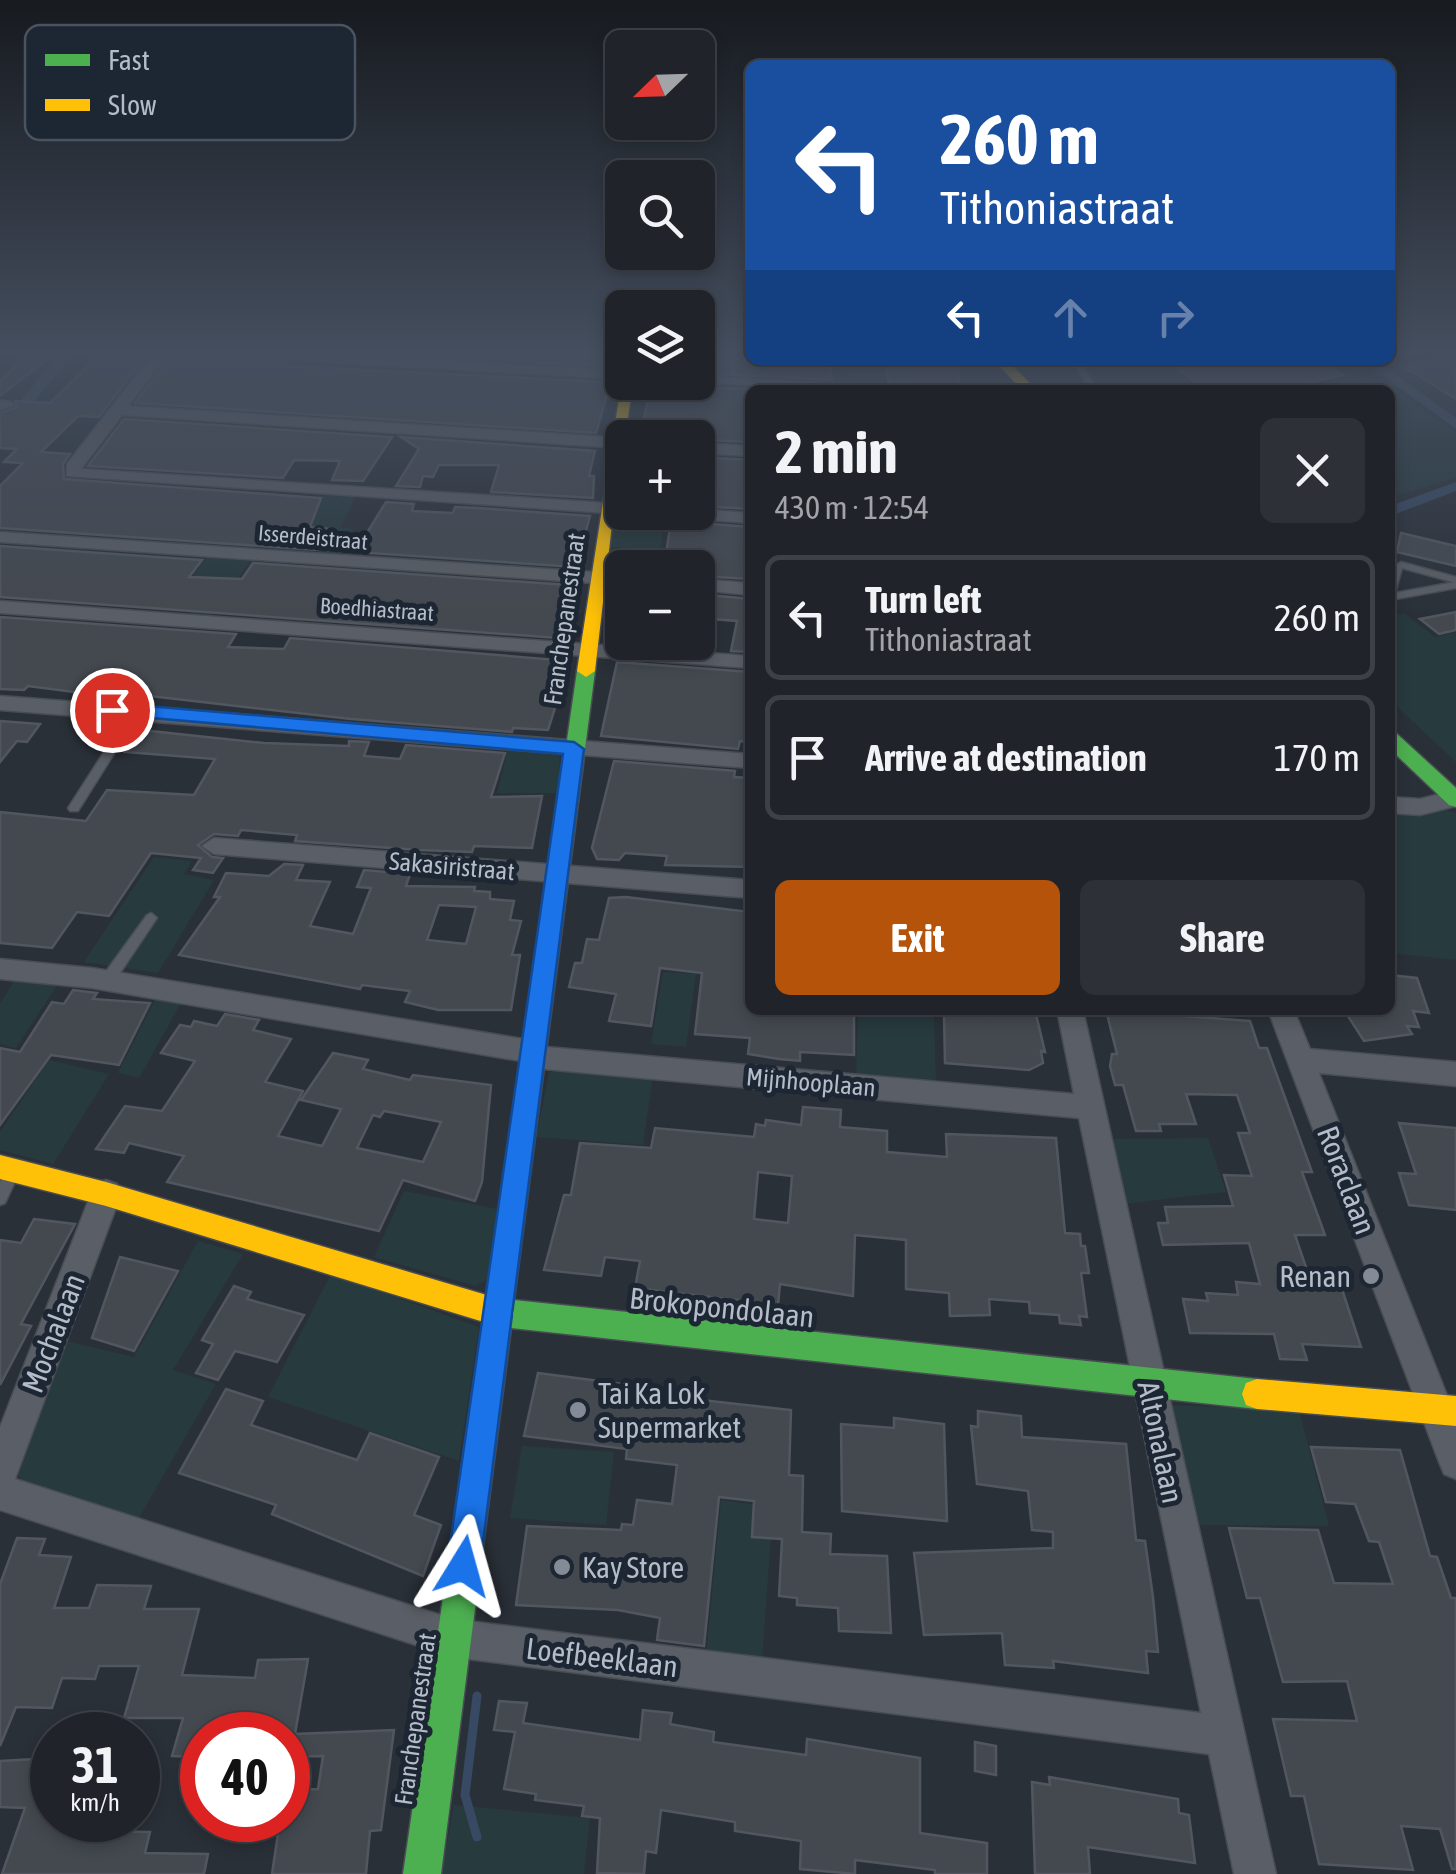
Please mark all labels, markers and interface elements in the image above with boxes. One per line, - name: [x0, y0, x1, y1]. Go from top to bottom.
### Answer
- legend: [25, 25, 355, 140]
- north arrow: [605, 30, 715, 140]
- map controls: [605, 30, 715, 660]
- text: Fast: [108, 44, 150, 76]
- text: Slow: [108, 89, 157, 121]
- text: 260 m: [940, 99, 1099, 179]
- icon: left: [775, 100, 905, 230]
- button: search: [605, 160, 715, 270]
- text: Tithoniastraat: [940, 182, 1174, 234]
- button: layers: [605, 290, 715, 400]
- icon: left: [938, 290, 993, 345]
- icon: ahead: [1043, 290, 1098, 345]
- icon: right: [1148, 290, 1203, 345]
- text: 2 min: [775, 417, 898, 486]
- button: close: [1260, 418, 1365, 523]
- button: +: [605, 420, 715, 530]
- text: 430 m · 12:54: [775, 489, 929, 526]
- street label: Isserdeistraat: [257, 519, 369, 555]
- street label: Franchepanestraat: [538, 531, 590, 707]
- button: −: [605, 550, 715, 660]
- text: Turn left: [865, 578, 981, 621]
- icon: left: [780, 590, 835, 645]
- street label: Boedhiastraat: [319, 592, 435, 626]
- text: 260 m: [1274, 596, 1360, 639]
- text: Tithoniastraat: [865, 621, 1032, 658]
- pin: [70, 668, 155, 753]
- icon: arrive: [85, 683, 140, 738]
- icon: arrive: [780, 730, 835, 785]
- text: Arrive at destination: [865, 736, 1147, 779]
- text: 170 m: [1274, 736, 1360, 779]
- street label: Sakasiristraat: [388, 847, 516, 885]
- button: Exit: [775, 880, 1060, 995]
- button: Share: [1080, 880, 1365, 995]
- street label: Mijnhooplaan: [745, 1062, 877, 1102]
- street label: Roraclaan: [1311, 1121, 1383, 1239]
- place label: Renan: [1279, 1259, 1351, 1293]
- marker: Renan: [1360, 1265, 1382, 1287]
- street label: Mochalaan: [15, 1269, 91, 1397]
- street label: Brokopondolaan: [628, 1280, 816, 1334]
- place label: Tai Ka Lok Supermarket: [598, 1376, 741, 1444]
- street label: Altonalaan: [1131, 1378, 1191, 1506]
- marker: Tai Ka Lok Supermarket: [567, 1399, 589, 1421]
- position arrow: [411, 1514, 515, 1618]
- place label: Kay Store: [582, 1550, 684, 1584]
- marker: Kay Store: [551, 1556, 573, 1578]
- street label: Franchepanestraat: [389, 1631, 441, 1807]
- street label: Loefbeeklaan: [524, 1631, 680, 1683]
- speed limit sign: 40: [180, 1712, 310, 1842]
- text: 31: [71, 1736, 118, 1794]
- text: km/h: [70, 1788, 120, 1816]

